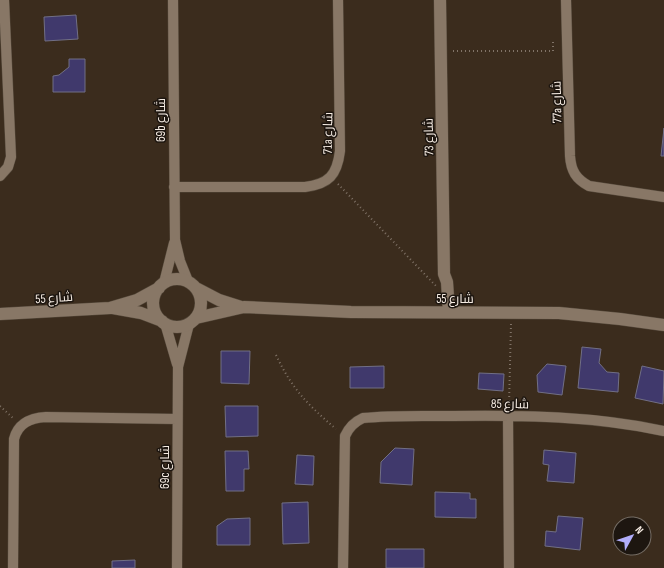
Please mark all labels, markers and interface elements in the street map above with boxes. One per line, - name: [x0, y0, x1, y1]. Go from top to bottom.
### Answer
- street label: 77a شارع: [549, 81, 565, 123]
- street label: 69b شارع: [153, 98, 169, 142]
- street label: 71a شارع: [320, 112, 336, 154]
- street label: شارع 73: [421, 118, 437, 156]
- street label: شارع 55: [35, 289, 73, 307]
- street label: شارع 55: [436, 291, 474, 307]
- street label: شارع 85: [491, 396, 529, 412]
- street label: 69c شارع: [157, 445, 173, 489]
- north arrow: [612, 516, 652, 556]
- text: N: [632, 523, 646, 536]

